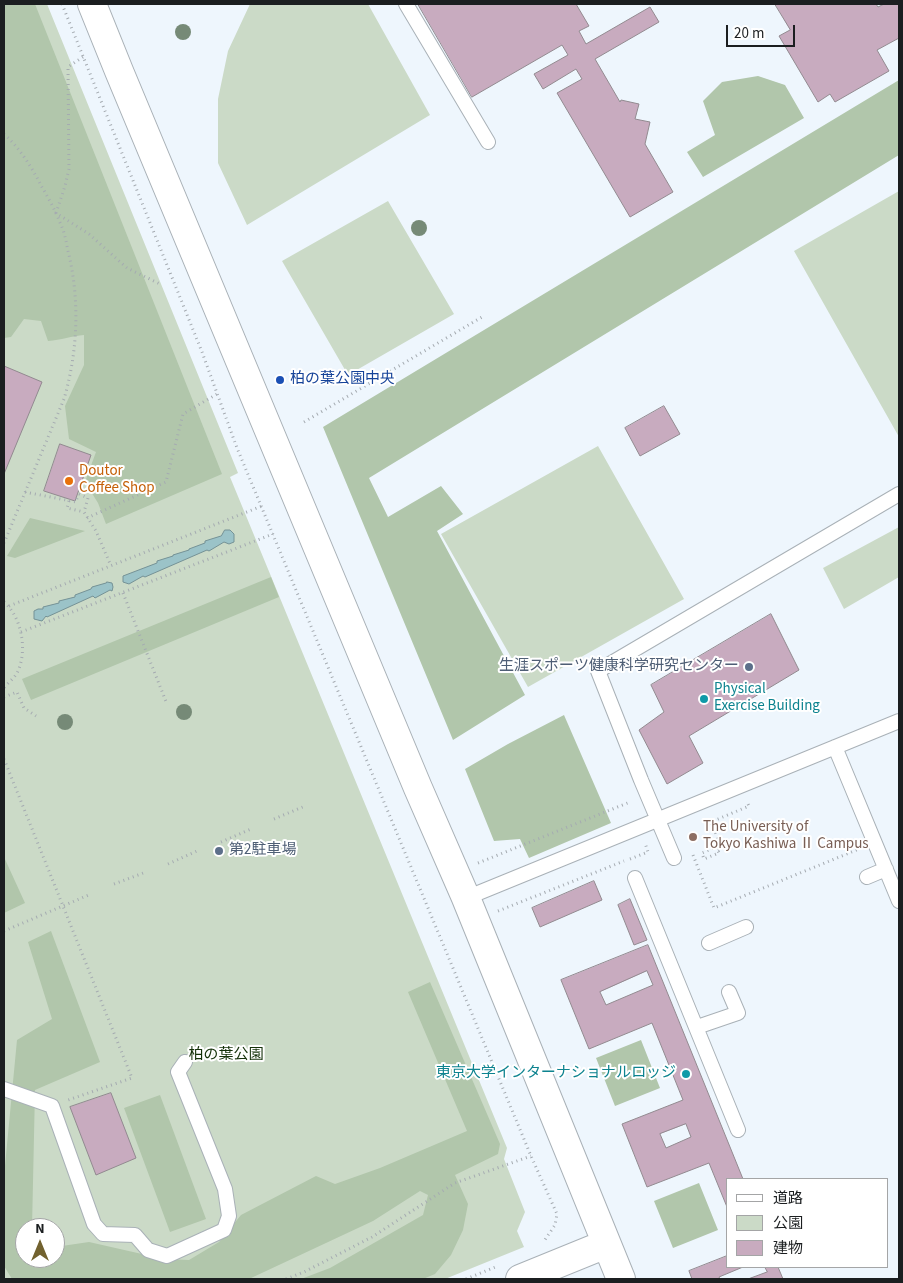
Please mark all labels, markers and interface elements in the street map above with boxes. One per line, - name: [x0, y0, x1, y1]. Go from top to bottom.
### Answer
- scale bar: [728, 15, 797, 47]
- text: 20 m: [734, 23, 764, 44]
- place label: 柏の葉公園中央: [290, 371, 395, 389]
- marker: 柏の葉公園中央: [274, 374, 286, 386]
- place label: Doutor Coffee Shop: [79, 463, 155, 498]
- marker: Doutor Coffee Shop: [63, 475, 75, 487]
- place label: 生涯スポーツ健康科学研究センター: [499, 658, 739, 676]
- marker: 生涯スポーツ健康科学研究センター: [743, 661, 755, 673]
- place label: Physical Exercise Building: [714, 681, 820, 716]
- marker: Physical Exercise Building: [698, 693, 710, 705]
- place label: The University of Tokyo Kashiwa Ⅱ Campus: [703, 819, 869, 854]
- marker: The University of Tokyo Kashiwa Ⅱ Campus: [687, 831, 699, 843]
- place label: 第2駐車場: [229, 842, 296, 860]
- marker: 第2駐車場: [213, 845, 225, 857]
- park label: 柏の葉公園: [189, 1047, 263, 1065]
- place label: 東京大学インターナショナルロッジ: [436, 1065, 676, 1083]
- marker: 東京大学インターナショナルロッジ: [680, 1068, 692, 1080]
- legend: [726, 1178, 888, 1268]
- text: 道路: [773, 1188, 803, 1209]
- text: 公園: [773, 1213, 803, 1234]
- north arrow: [15, 1218, 65, 1268]
- text: N: [35, 1219, 45, 1239]
- text: 建物: [773, 1238, 803, 1259]

